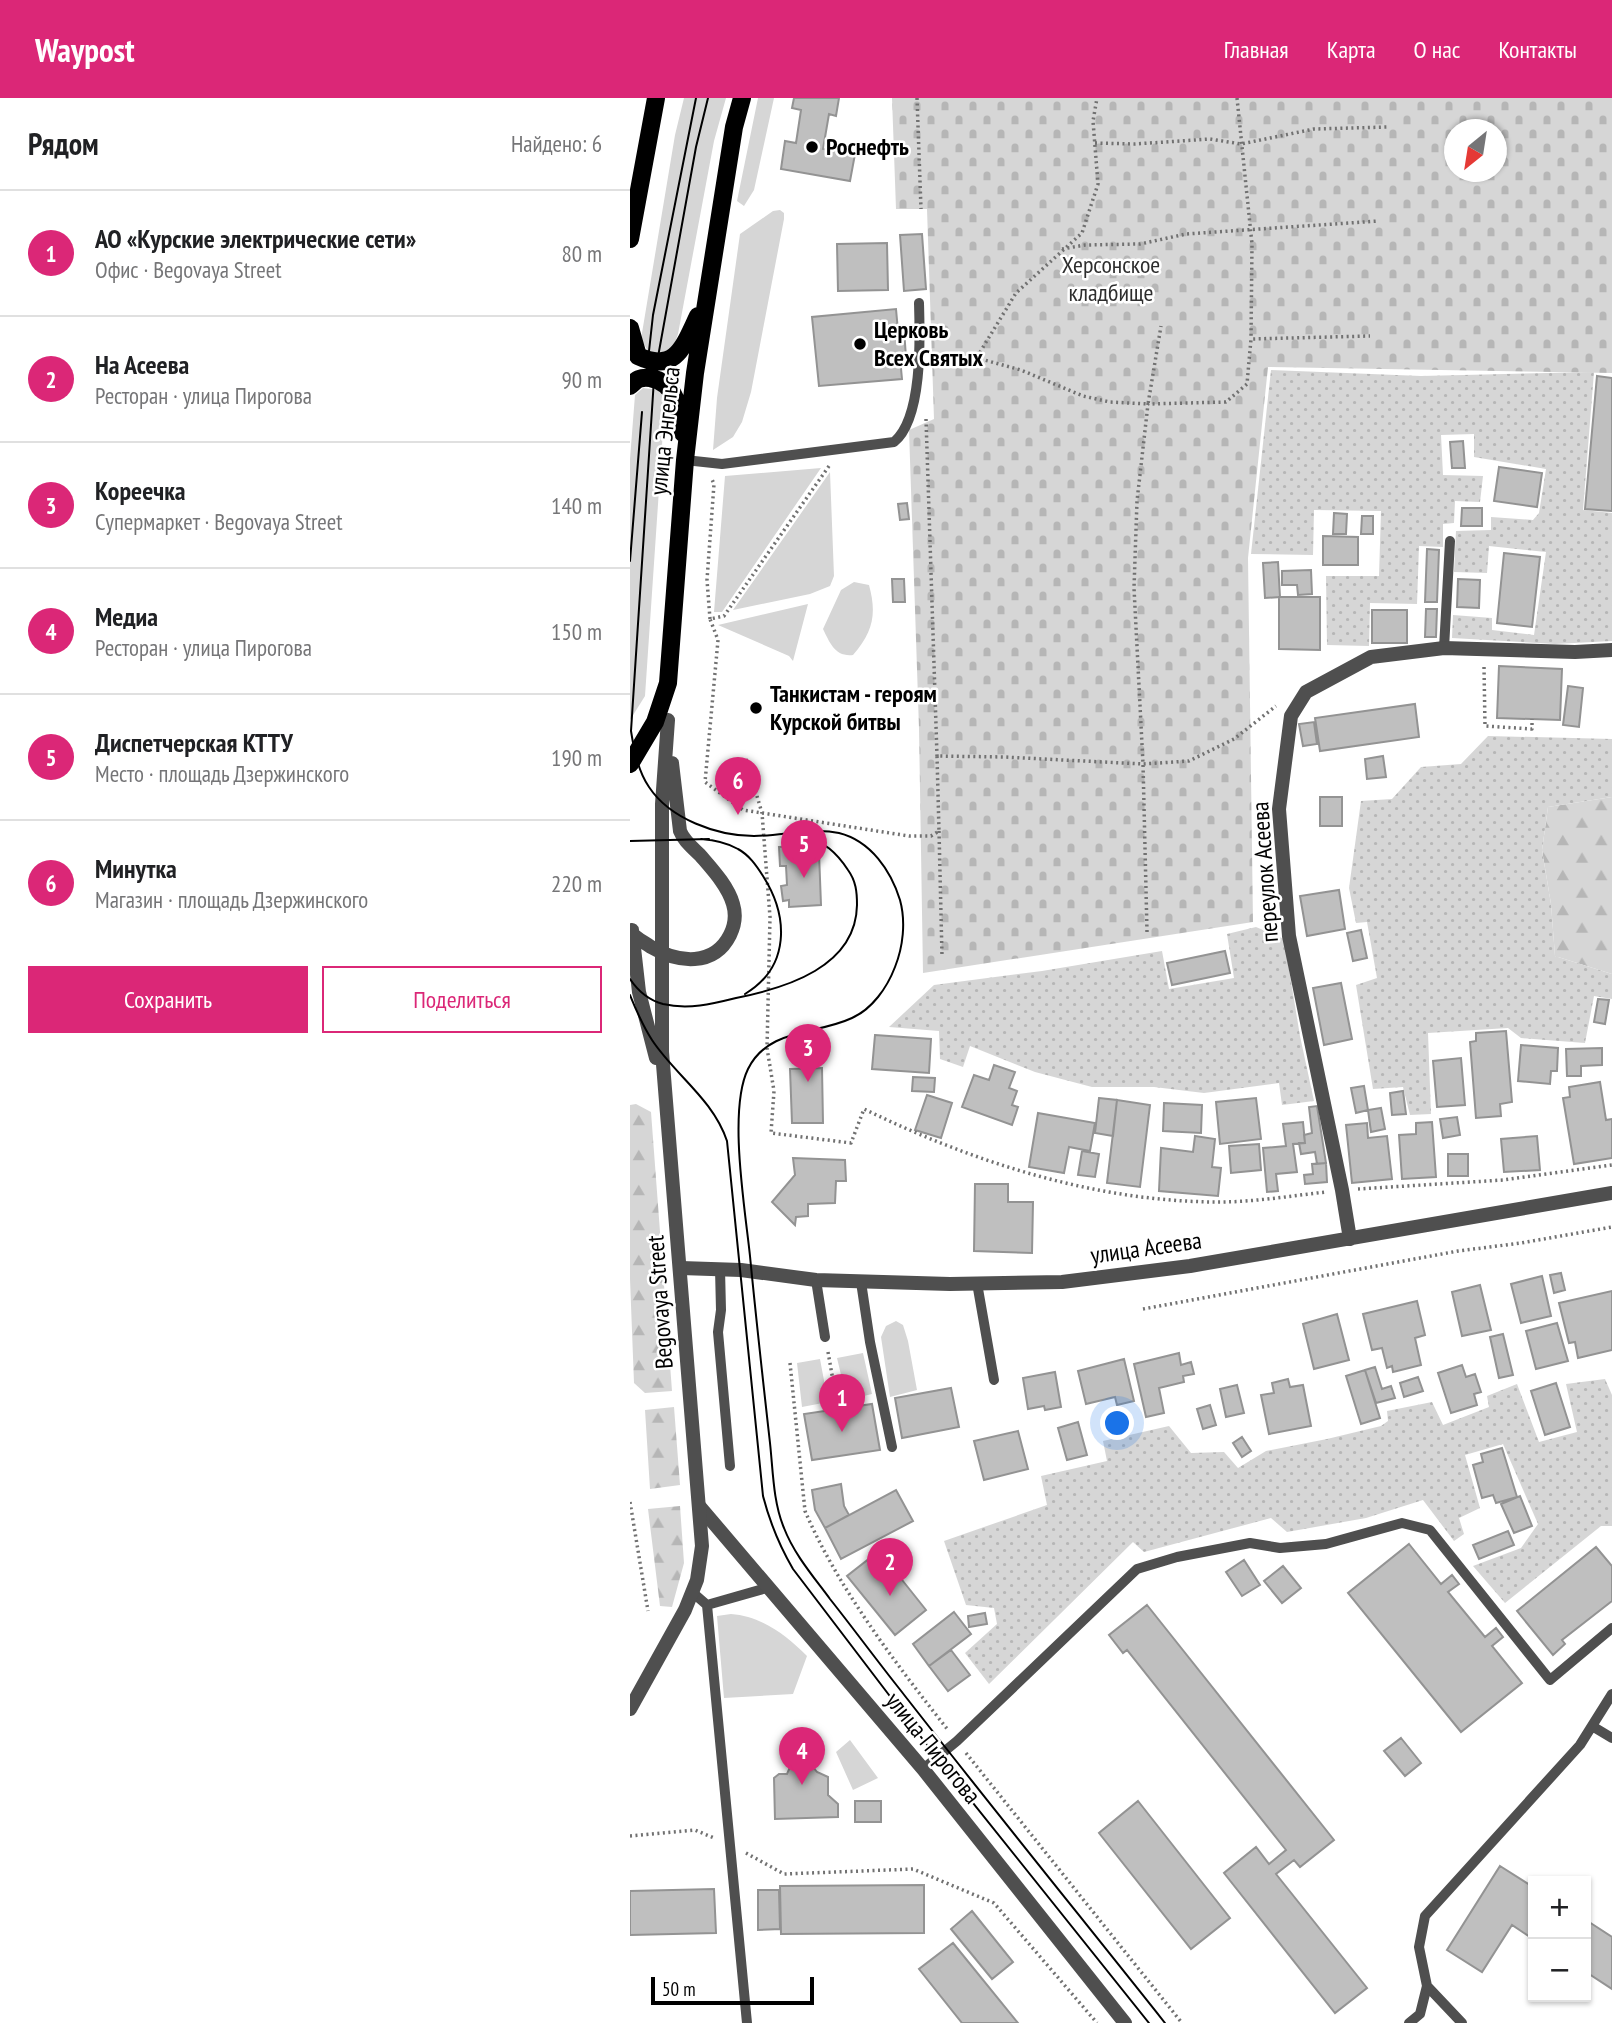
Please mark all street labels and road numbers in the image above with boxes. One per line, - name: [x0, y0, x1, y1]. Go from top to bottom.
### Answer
- street label: улица Энгельса: [642, 365, 687, 497]
- street label: переулок Асеева: [1244, 801, 1285, 943]
- street label: улица Асеева: [1088, 1224, 1203, 1271]
- street label: Begovaya Street: [639, 1234, 680, 1370]
- street label: улица Пирогова: [879, 1686, 988, 1810]

